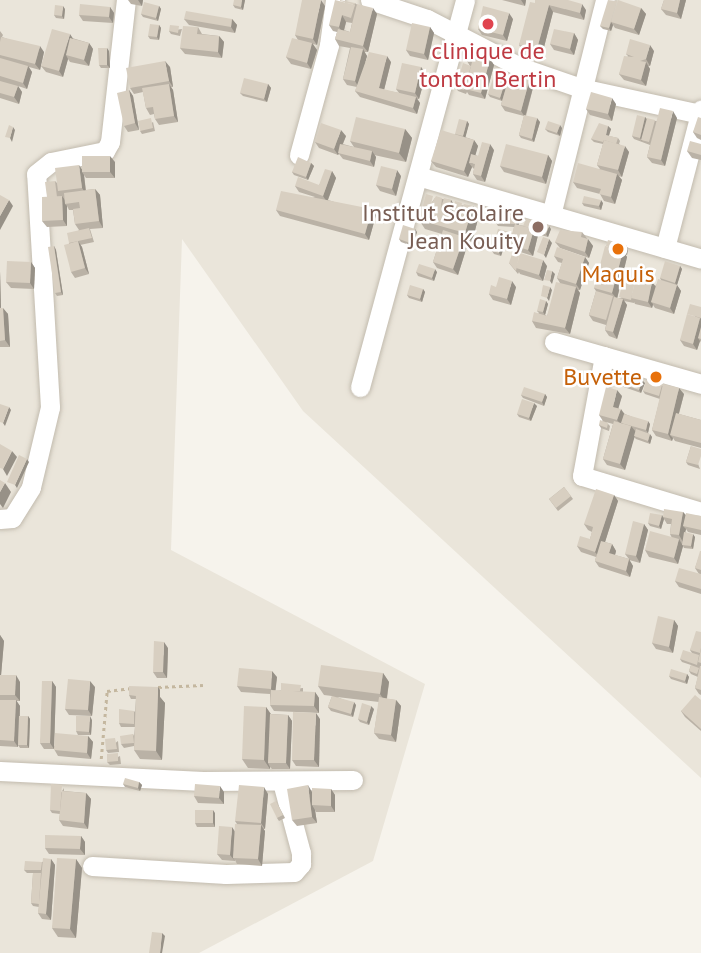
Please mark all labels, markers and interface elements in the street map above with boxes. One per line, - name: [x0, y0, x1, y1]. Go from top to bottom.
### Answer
- marker: clinique de tonton Bertin: [478, 14, 498, 34]
- place label: clinique de tonton Bertin: [420, 37, 556, 93]
- place label: Institut Scolaire Jean Kouity: [362, 199, 524, 255]
- marker: Institut Scolaire Jean Kouity: [530, 219, 546, 235]
- marker: Maquis: [610, 241, 626, 257]
- place label: Maquis: [581, 260, 655, 288]
- place label: Buvette: [563, 363, 642, 391]
- marker: Buvette: [648, 369, 664, 385]

